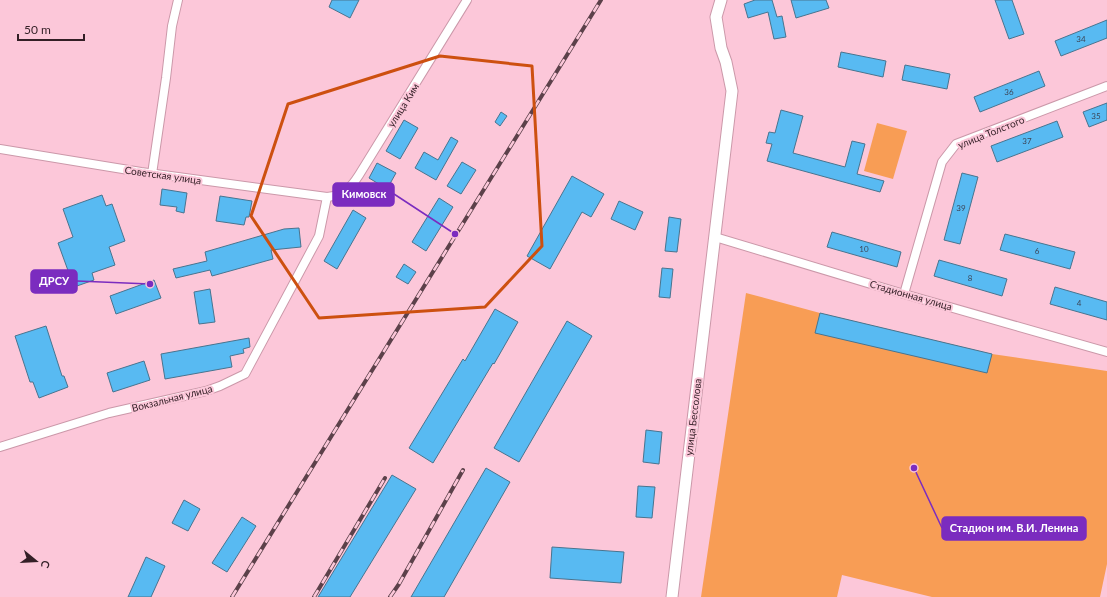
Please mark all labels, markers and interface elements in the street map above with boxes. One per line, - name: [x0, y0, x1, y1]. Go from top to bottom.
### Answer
- scale bar: [18, 16, 84, 42]
- text: 50 m: [24, 22, 51, 37]
- house number: 34: [1076, 34, 1086, 44]
- street label: улица Ким: [385, 81, 421, 129]
- house number: 36: [1004, 87, 1014, 97]
- house number: 35: [1091, 111, 1101, 121]
- street label: улица Толстого: [956, 113, 1026, 151]
- house number: 37: [1022, 136, 1032, 146]
- street label: Советская улица: [124, 164, 202, 186]
- callout: Кимовск: [333, 183, 394, 206]
- text: Кимовск: [342, 187, 387, 200]
- house number: 39: [956, 203, 966, 213]
- house number: 10: [859, 244, 869, 254]
- house number: 6: [1035, 246, 1040, 256]
- callout: ДРСУ: [31, 270, 77, 293]
- house number: 8: [968, 273, 973, 283]
- text: ДРСУ: [39, 274, 70, 287]
- street label: Стадионная улица: [868, 278, 954, 313]
- house number: 4: [1077, 298, 1082, 308]
- street label: улица Бессолова: [682, 378, 704, 456]
- street label: Вокзальная улица: [130, 382, 214, 414]
- callout: Стадион им. В.И. Ленина: [942, 517, 1086, 540]
- text: Стадион им. В.И. Ленина: [950, 521, 1078, 534]
- north arrow: [16, 541, 56, 581]
- text: С: [38, 559, 53, 570]

